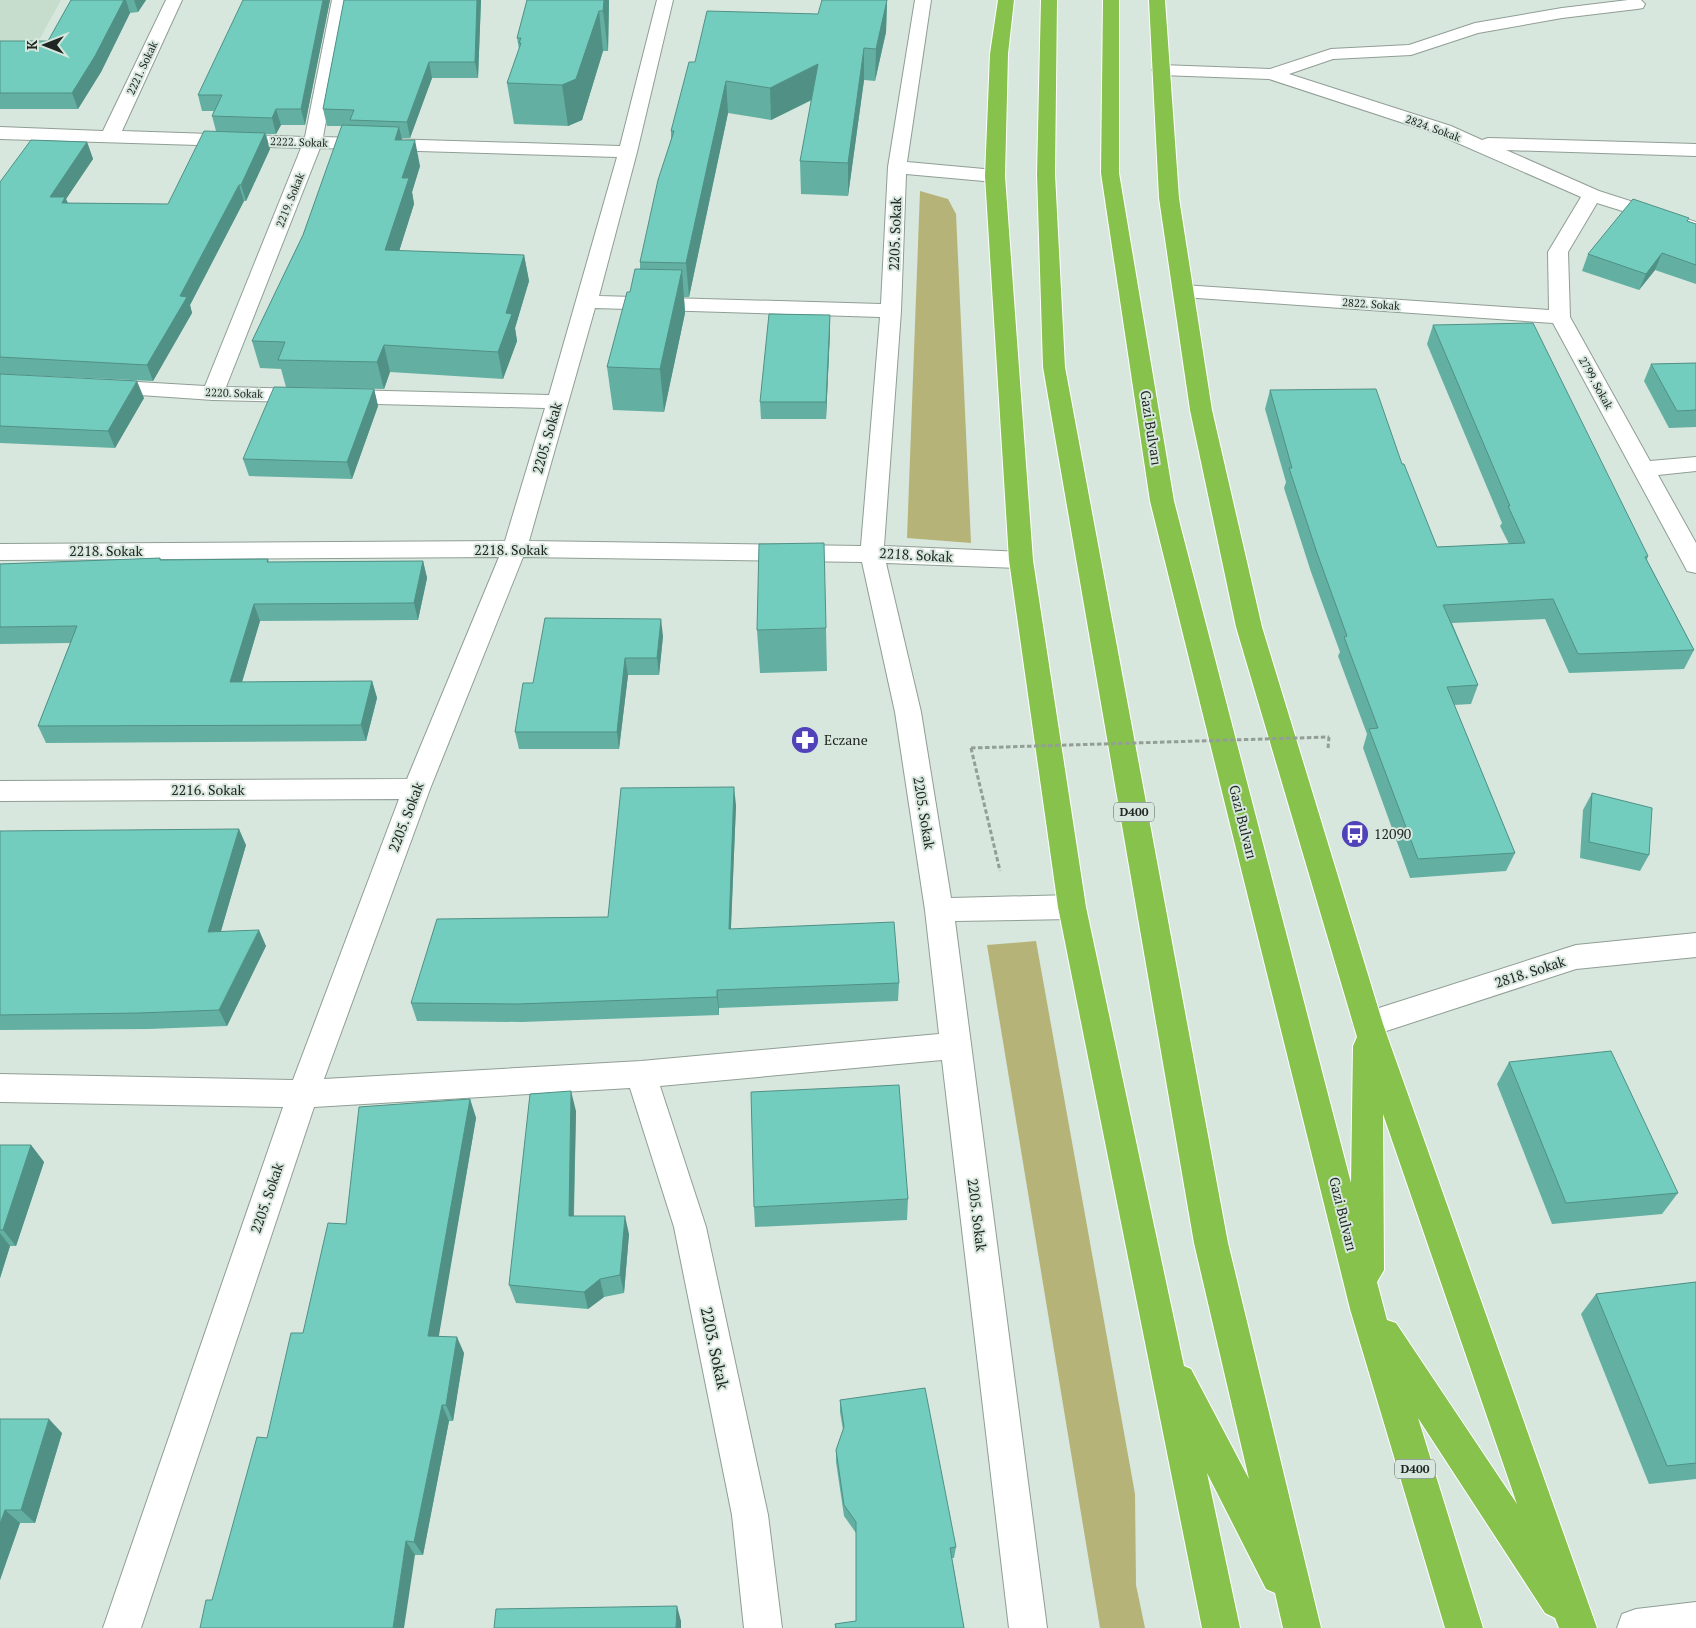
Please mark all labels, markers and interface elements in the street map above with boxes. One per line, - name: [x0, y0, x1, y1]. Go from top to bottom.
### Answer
- north arrow: [20, 20, 70, 70]
- street label: 2221. Sokak: [123, 39, 161, 97]
- text: K: [22, 40, 41, 50]
- street label: 2824. Sokak: [1404, 112, 1463, 145]
- street label: 2222. Sokak: [270, 134, 328, 150]
- street label: 2219. Sokak: [273, 170, 307, 229]
- street label: 2205. Sokak: [884, 196, 905, 271]
- street label: 2822. Sokak: [1342, 295, 1401, 313]
- street label: 2799. Sokak: [1576, 354, 1616, 412]
- street label: 2220. Sokak: [205, 385, 263, 401]
- street label: Gazi Bulvarı: [1136, 389, 1167, 467]
- street label: 2205. Sokak: [527, 399, 566, 476]
- street label: 2218. Sokak: [474, 540, 548, 559]
- street label: 2218. Sokak: [69, 541, 143, 560]
- street label: 2218. Sokak: [879, 543, 954, 566]
- pharmacy icon: Eczane: [790, 725, 820, 755]
- place label: Eczane: [824, 730, 868, 749]
- street label: 2205. Sokak: [909, 775, 940, 851]
- street label: 2205. Sokak: [384, 778, 428, 854]
- street label: 2216. Sokak: [171, 780, 245, 799]
- street label: Gazi Bulvarı: [1225, 783, 1262, 861]
- road number: D400: [1114, 802, 1154, 822]
- bus stop icon: 12090: [1340, 819, 1370, 849]
- place label: 12090: [1374, 824, 1411, 843]
- street label: 2818. Sokak: [1492, 951, 1568, 992]
- street label: 2205. Sokak: [246, 1159, 288, 1236]
- street label: Gazi Bulvarı: [1325, 1175, 1362, 1253]
- street label: 2205. Sokak: [964, 1177, 991, 1253]
- street label: 2203. Sokak: [696, 1305, 735, 1392]
- road number: D400: [1395, 1460, 1435, 1478]

